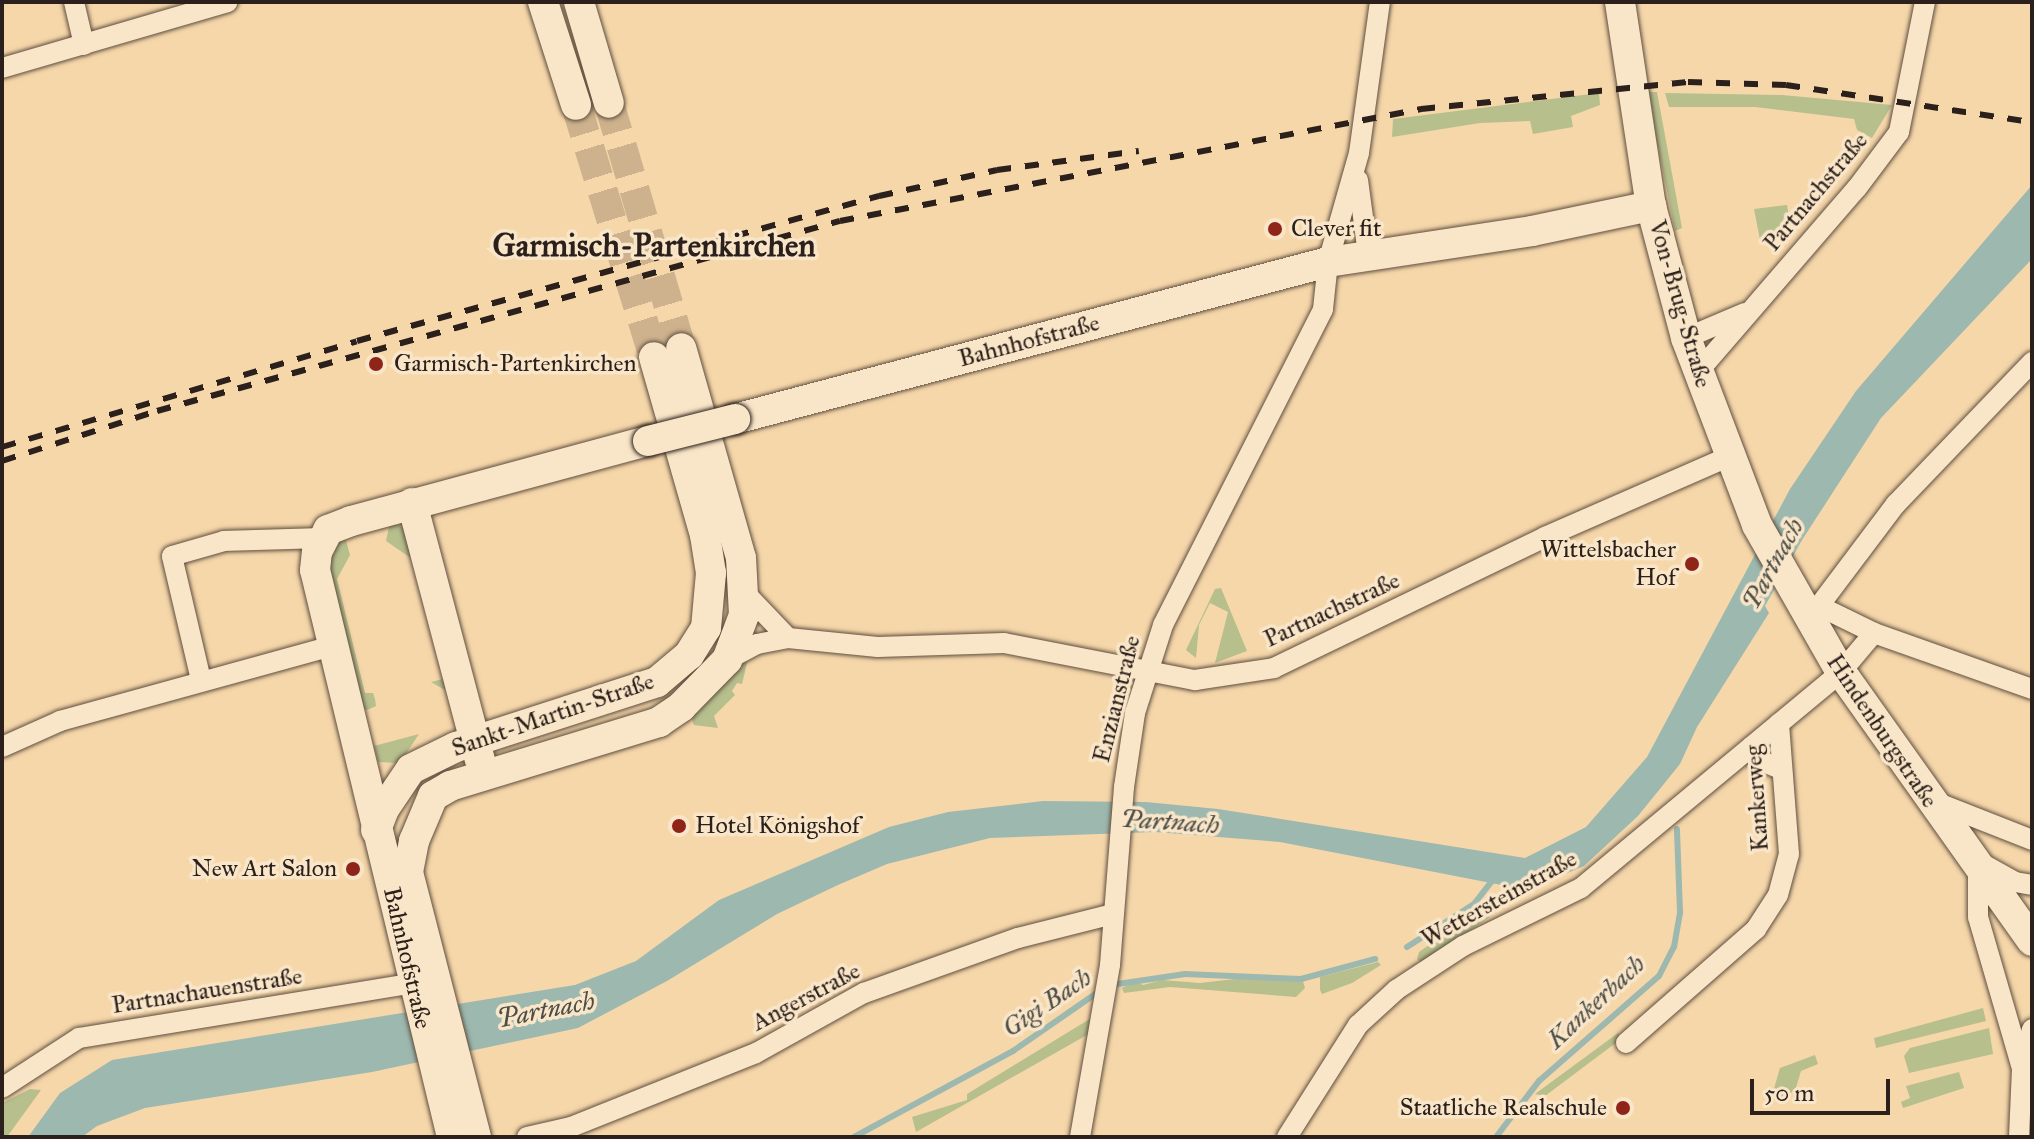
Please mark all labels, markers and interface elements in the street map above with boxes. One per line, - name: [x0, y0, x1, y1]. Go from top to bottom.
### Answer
- street label: Partnachstraße: [1758, 127, 1874, 257]
- place label: Clever fit: [1291, 215, 1381, 243]
- street label: Von-Brug-Straße: [1642, 217, 1718, 391]
- marker: Clever fit: [1266, 220, 1284, 238]
- district label: Garmisch-Partenkirchen: [492, 227, 816, 265]
- street label: Bahnhofstraße: [955, 308, 1103, 374]
- place label: Garmisch-Partenkirchen: [394, 350, 636, 378]
- marker: Garmisch-Partenkirchen: [365, 353, 387, 375]
- water label: Partnach: [1735, 513, 1811, 615]
- place label: Wittelsbacher Hof: [1540, 536, 1676, 592]
- marker: Wittelsbacher Hof: [1683, 555, 1701, 573]
- street label: Partnachstraße: [1260, 566, 1404, 654]
- street label: Enzianstraße: [1087, 633, 1147, 765]
- street label: Hindenburgstraße: [1820, 649, 1944, 813]
- street label: Sankt-Martin-Straße: [448, 667, 658, 763]
- street label: Kankerweg: [1739, 744, 1775, 852]
- water label: Partnach: [1120, 803, 1220, 841]
- place label: Hotel Königshof: [695, 812, 860, 840]
- marker: Hotel Königshof: [670, 817, 688, 835]
- street label: Wettersteinstraße: [1416, 844, 1582, 954]
- place label: New Art Salon: [192, 855, 337, 883]
- marker: New Art Salon: [344, 860, 362, 878]
- street label: Bahnhofstraße: [377, 884, 437, 1032]
- water label: Kankerbach: [1540, 949, 1652, 1055]
- street label: Angerstraße: [747, 957, 865, 1037]
- street label: Partnachauenstraße: [110, 962, 304, 1020]
- water label: Gigi Bach: [997, 962, 1097, 1044]
- water label: Partnach: [495, 985, 597, 1035]
- scale bar: [1754, 1063, 1894, 1113]
- text: 50 m: [1764, 1078, 1814, 1108]
- place label: Staatliche Realschule: [1400, 1094, 1607, 1122]
- marker: Staatliche Realschule: [1614, 1099, 1632, 1117]

